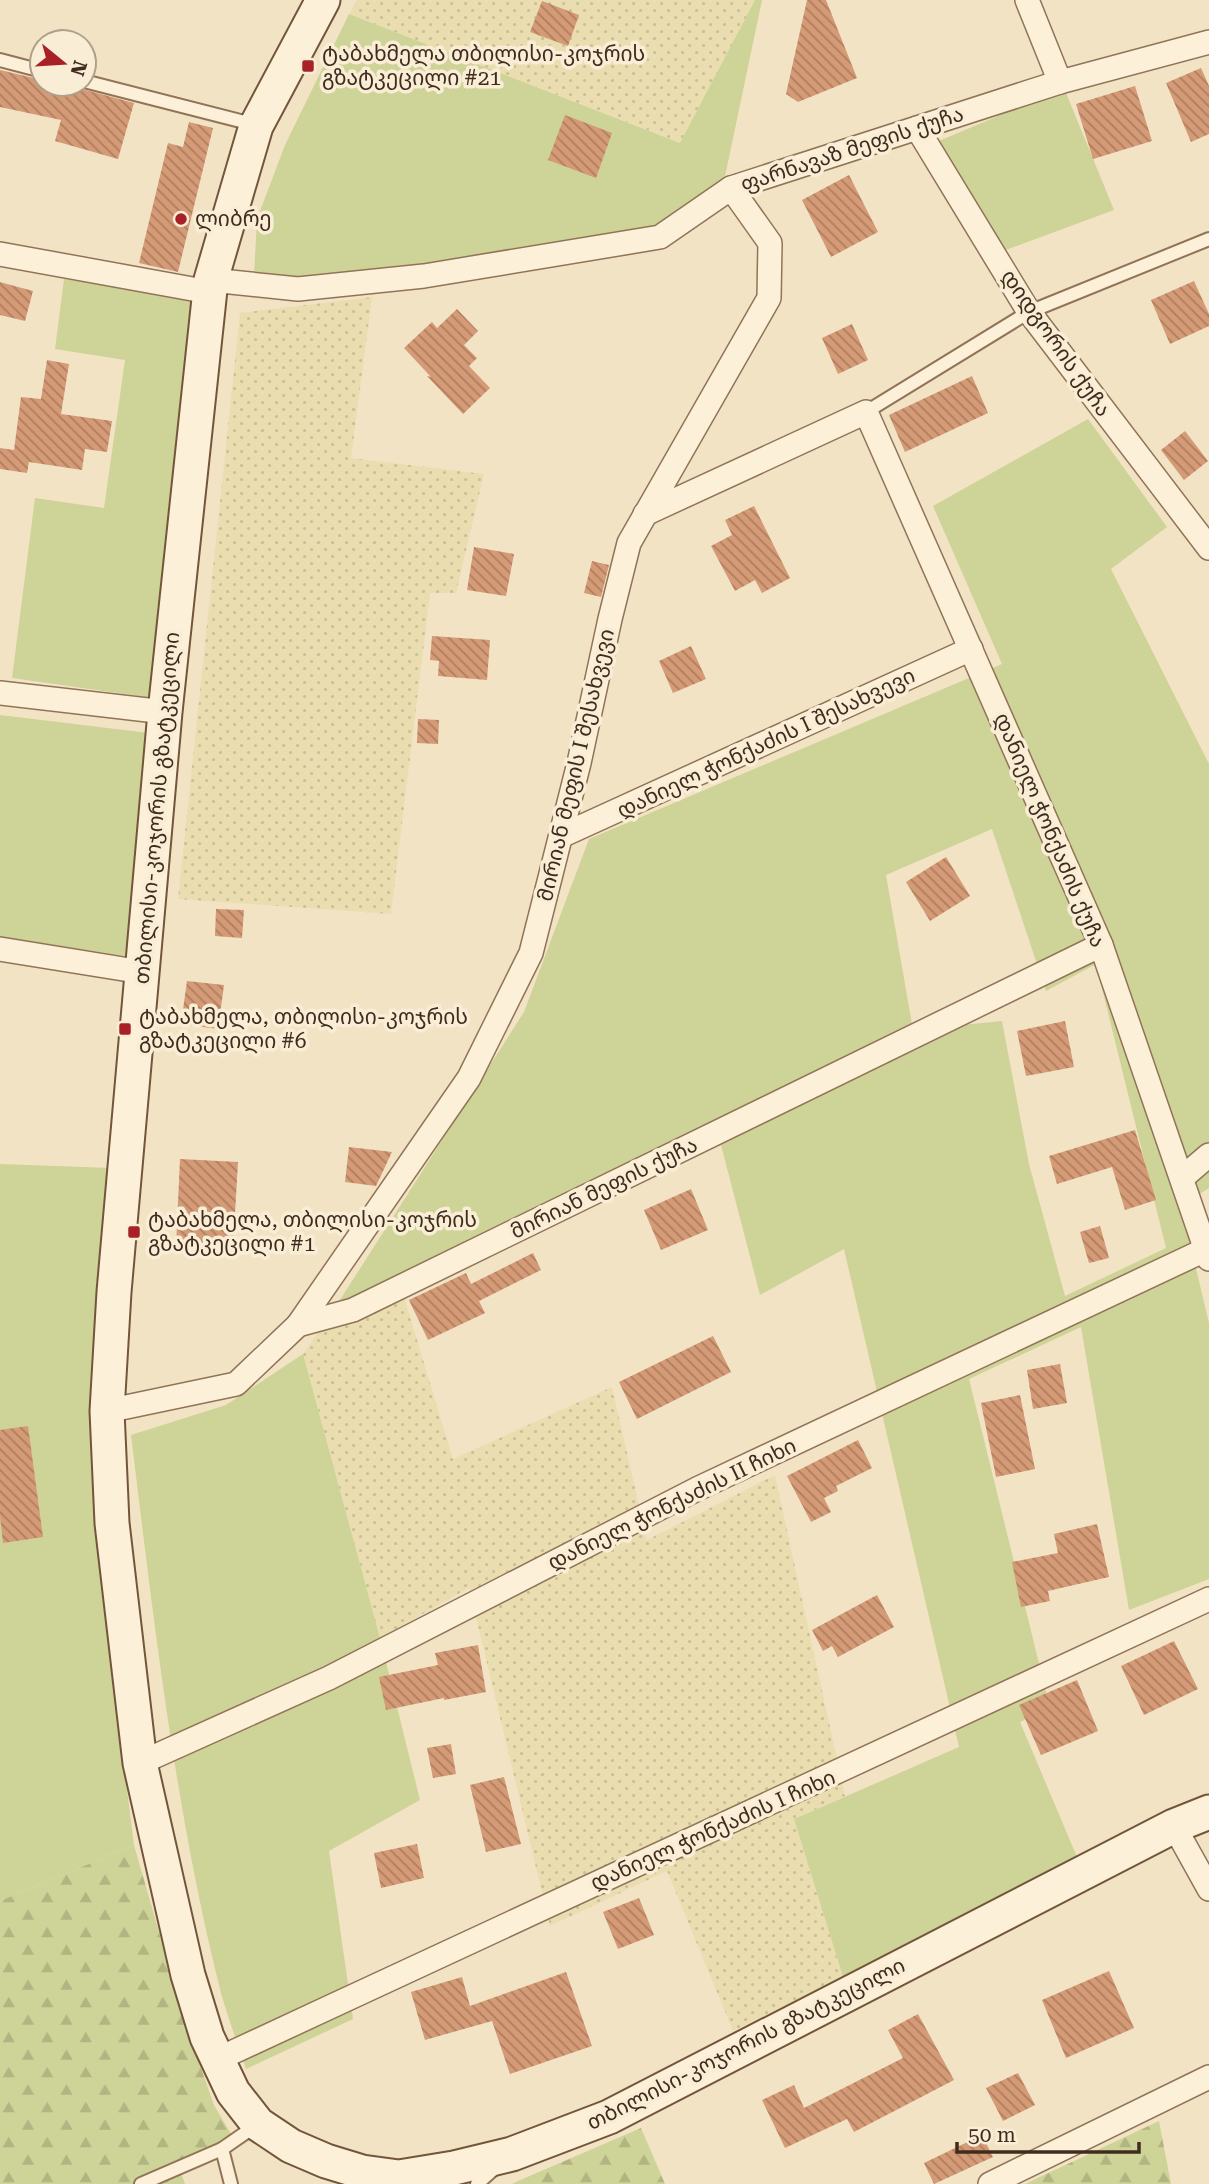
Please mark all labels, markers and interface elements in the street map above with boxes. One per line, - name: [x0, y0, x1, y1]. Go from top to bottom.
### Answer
- north arrow: [28, 28, 98, 98]
- place label: ტაბახმელა თბილისი-კოჯრის გზატკეცილი #21: [322, 42, 645, 91]
- text: N: [65, 58, 92, 79]
- marker: ტაბახმელა თბილისი-კოჯრის გზატკეცილი #21: [300, 58, 316, 74]
- street label: ფარნავაზ მეფის ქუჩა: [738, 102, 966, 196]
- place label: ლიბრე: [195, 207, 272, 232]
- marker: ლიბრე: [173, 211, 189, 227]
- street label: დიდგორის ქუჩა: [996, 265, 1116, 422]
- street label: მირიან მეფის I შესახვევი: [533, 626, 619, 904]
- street label: თბილისი-კოჯორის გზატკეცილი: [130, 631, 185, 985]
- street label: დანიელ ჭონქაძის I შესახვევი: [613, 663, 919, 824]
- street label: დანიელ ჭონქაძის ქუჩა: [989, 709, 1110, 951]
- place label: ტაბახმელა, თბილისი-კოჯრის გზატკეცილი #6: [139, 1005, 468, 1054]
- marker: ტაბახმელა, თბილისი-კოჯრის გზატკეცილი #6: [117, 1021, 133, 1037]
- street label: მირიან მეფის ქუჩა: [507, 1132, 701, 1244]
- place label: ტაბახმელა, თბილისი-კოჯრის გზატკეცილი #1: [148, 1208, 477, 1257]
- marker: ტაბახმელა, თბილისი-კოჯრის გზატკეცილი #1: [126, 1224, 142, 1240]
- street label: დანიელ ჭონქაძის II ჩიხი: [544, 1433, 801, 1576]
- street label: დანიელ ჭონქაძის I ჩიხი: [587, 1765, 840, 1896]
- street label: თბილისი-კოჯორის გზატკეცილი: [583, 1953, 909, 2136]
- scale bar: [957, 2110, 1139, 2154]
- text: 50 m: [968, 2123, 1016, 2147]

